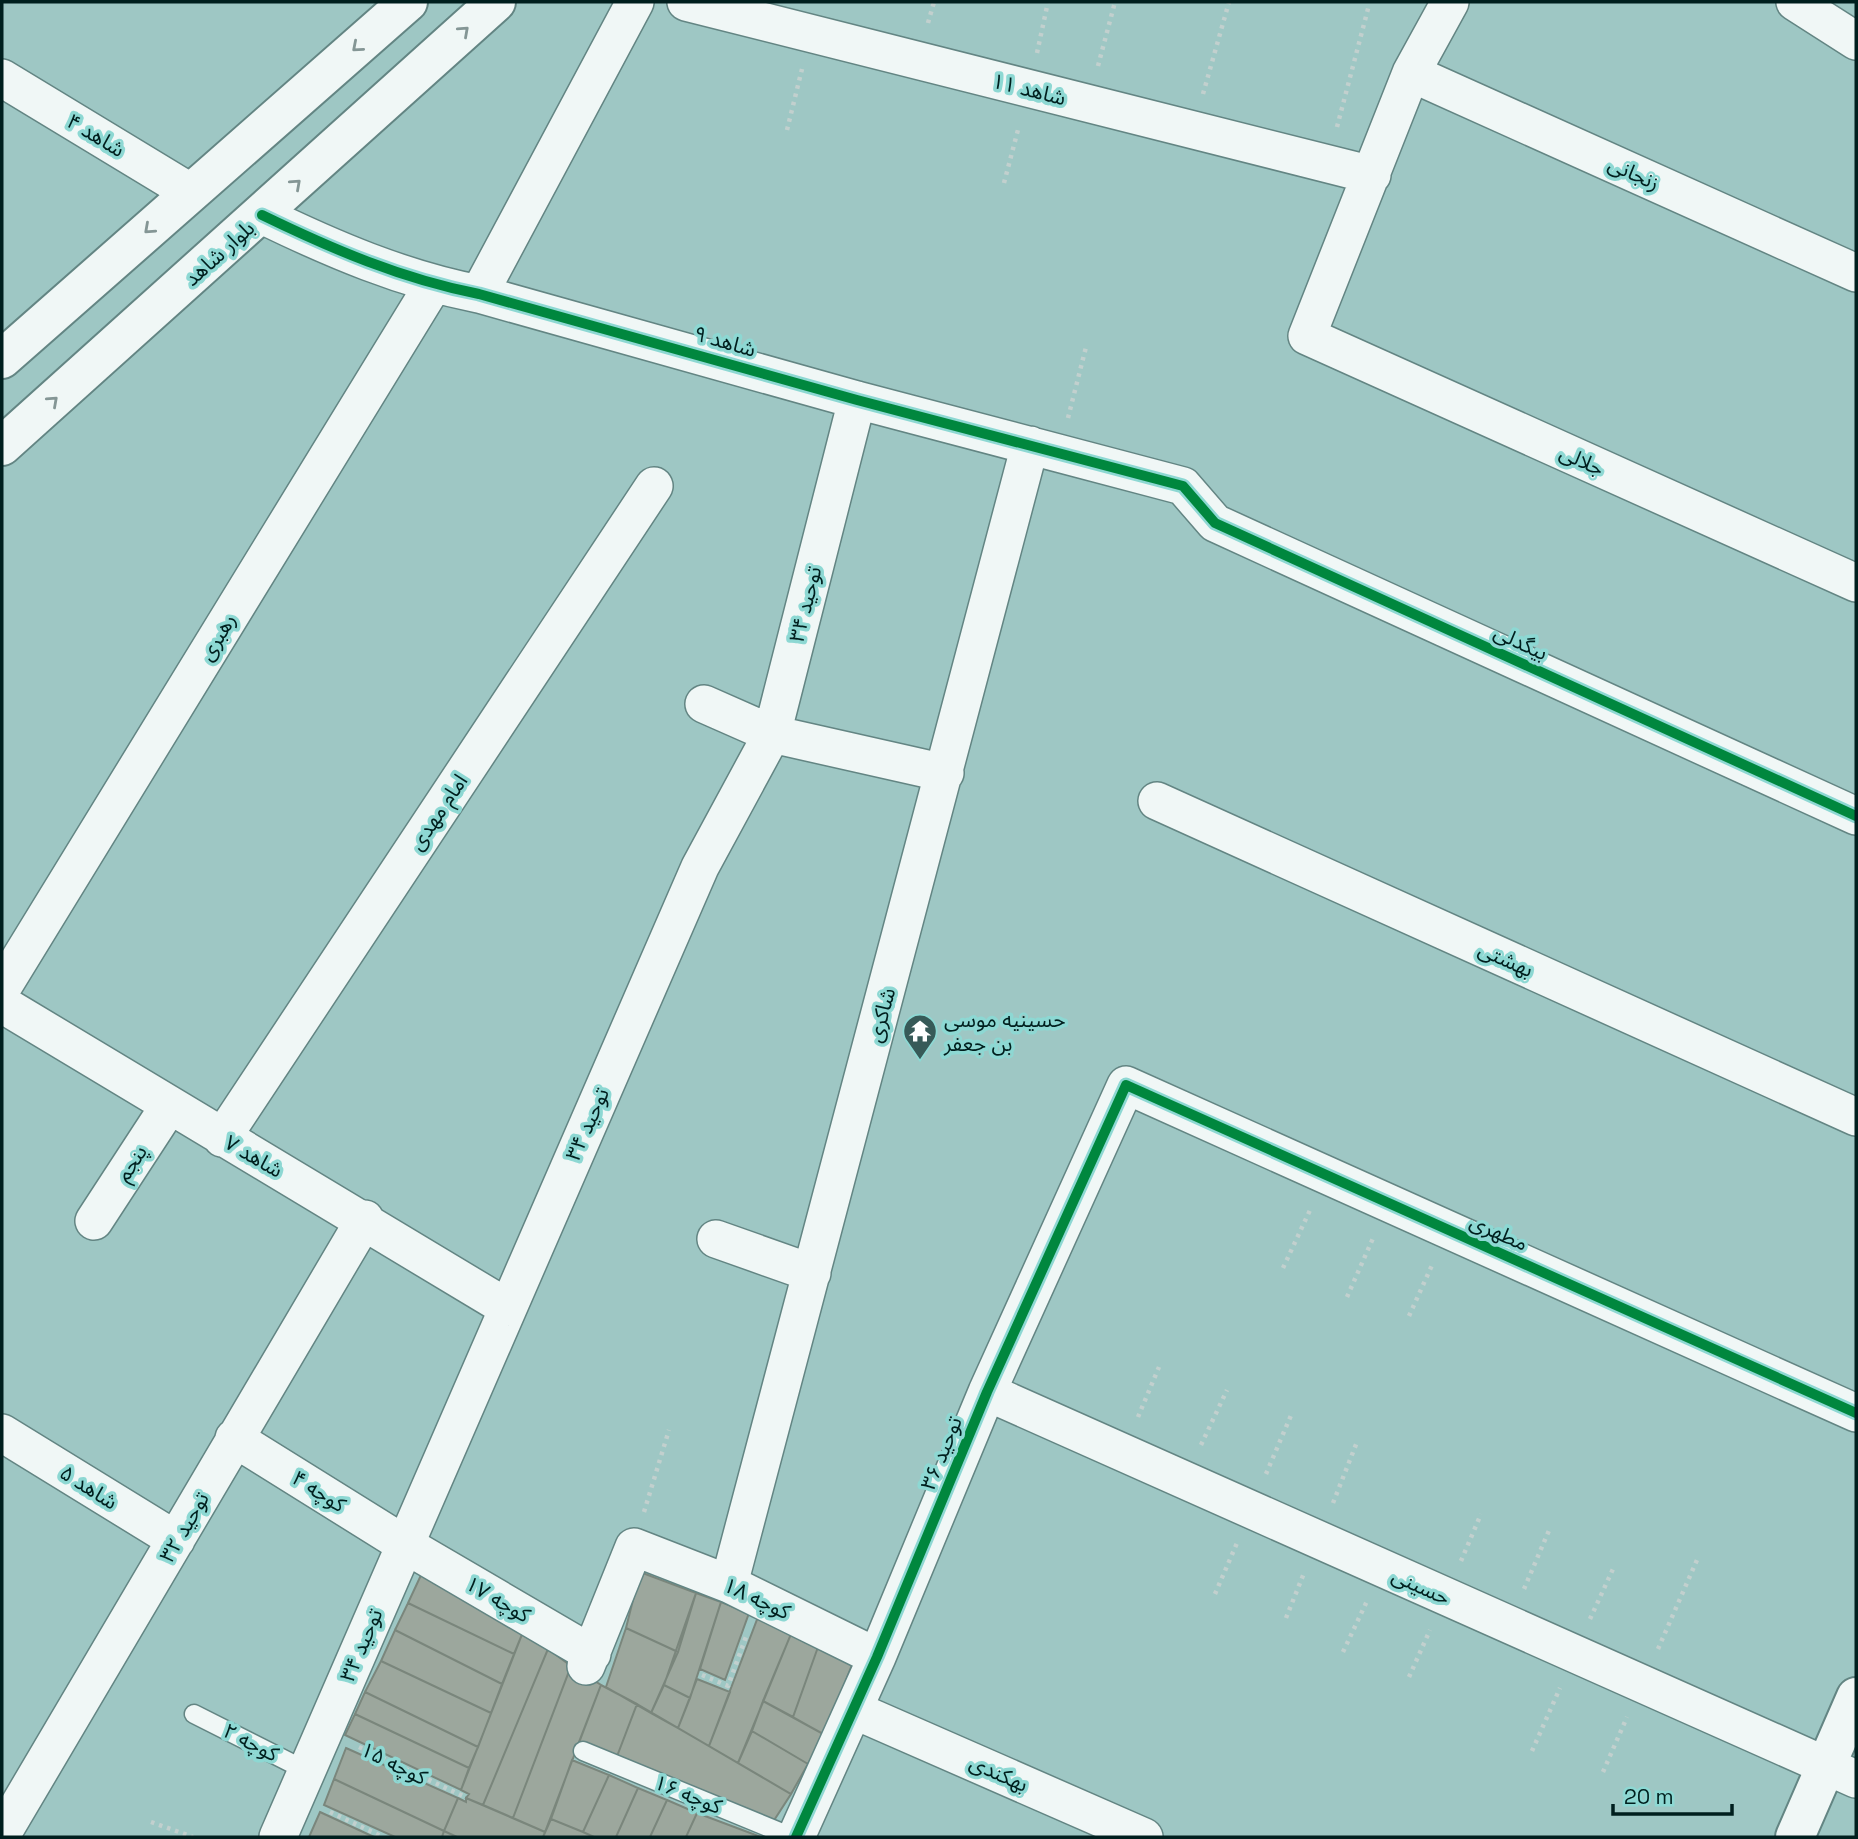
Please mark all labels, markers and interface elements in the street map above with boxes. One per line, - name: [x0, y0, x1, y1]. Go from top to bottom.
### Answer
- one-way arrow: [456, 27, 469, 39]
- one-way arrow: [352, 39, 365, 51]
- street label: شاهد ۱۱: [989, 67, 1069, 111]
- street label: شاهد ۴: [62, 107, 130, 163]
- street label: زنجانی: [1604, 150, 1664, 196]
- one-way arrow: [288, 180, 301, 192]
- street label: بلوار شاهد: [178, 214, 260, 292]
- one-way arrow: [144, 221, 157, 233]
- street label: شاهد ۹: [691, 319, 759, 363]
- one-way arrow: [45, 396, 58, 409]
- street label: جلالی: [1556, 438, 1608, 482]
- street label: توحید ۳۴: [783, 563, 827, 645]
- street label: رهبری: [192, 608, 242, 666]
- street label: بیگدلی: [1490, 618, 1552, 666]
- street label: امام مهدی: [403, 769, 476, 857]
- street label: بهشتی: [1474, 935, 1538, 983]
- street label: شاکری: [861, 985, 901, 1045]
- place label: حسینیه موسی بن جعفر: [943, 1006, 1066, 1057]
- temple icon: حسینیه موسی بن جعفر: [901, 1012, 939, 1061]
- street label: توحید ۳۴: [559, 1083, 615, 1165]
- street label: شاهد ۷: [220, 1129, 288, 1183]
- street label: پنجم: [109, 1139, 155, 1188]
- street label: مطهری: [1466, 1207, 1532, 1257]
- street label: توحید ۳۶: [914, 1412, 968, 1494]
- street label: شاهد ۵: [55, 1459, 123, 1515]
- street label: کوچه ۴: [287, 1464, 351, 1518]
- street label: توحید ۳۲: [153, 1487, 215, 1567]
- street label: حسینی: [1388, 1561, 1454, 1611]
- street label: کوچه ۱۷: [461, 1570, 536, 1629]
- street label: کوچه ۱۸: [719, 1571, 795, 1625]
- street label: توحید ۳۴: [334, 1604, 388, 1686]
- street label: کوچه ۲: [219, 1717, 284, 1768]
- street label: کوچه ۱۵: [356, 1735, 432, 1791]
- street label: بهکندی: [966, 1748, 1032, 1798]
- street label: کوچه ۱۶: [650, 1768, 726, 1820]
- scale bar: [1613, 1772, 1732, 1816]
- text: 20 m: [1624, 1783, 1674, 1810]

